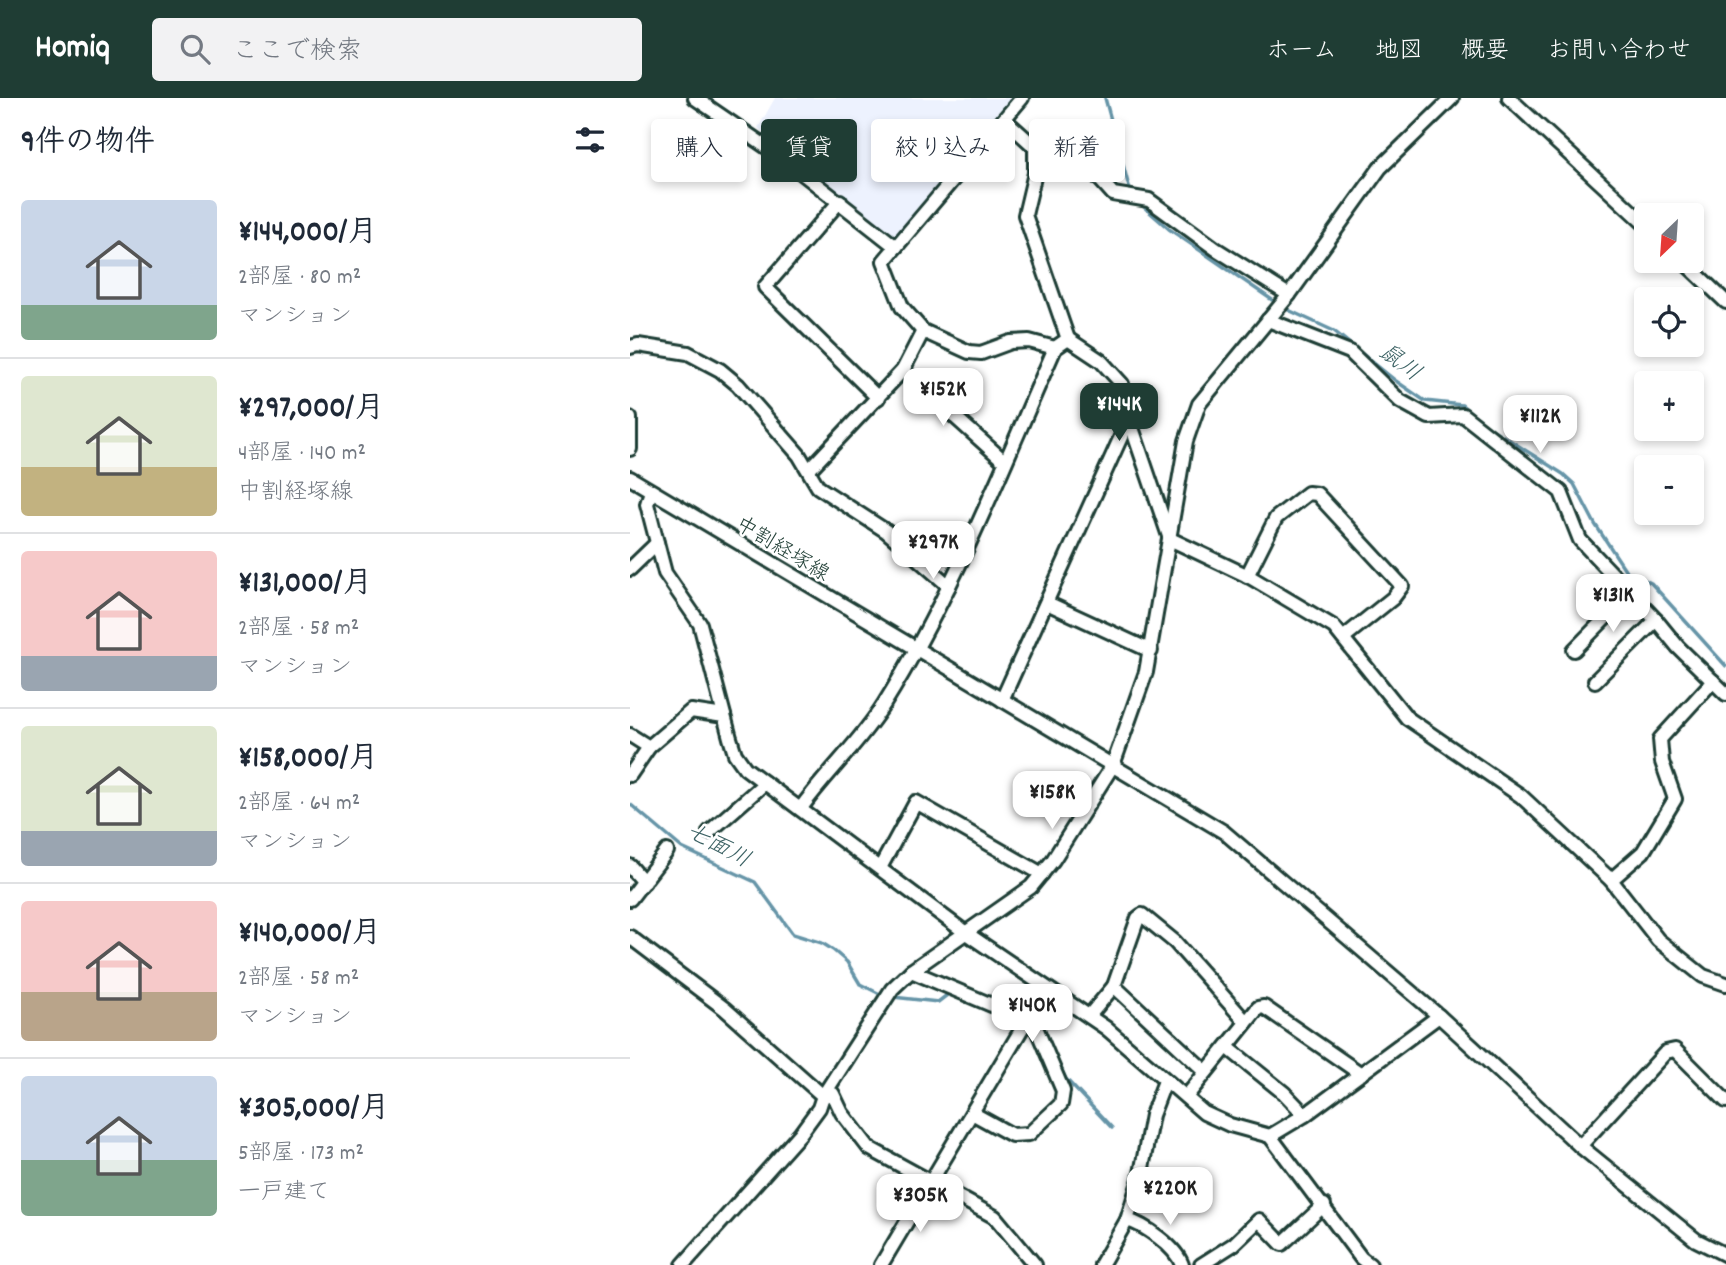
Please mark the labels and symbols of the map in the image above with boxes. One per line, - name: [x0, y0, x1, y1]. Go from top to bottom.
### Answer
- north arrow: [1634, 203, 1704, 273]
- water label: 鼠川: [1371, 337, 1427, 391]
- pin: ¥152K: [894, 368, 992, 428]
- pin: ¥144K: [1070, 384, 1168, 443]
- pin: ¥112K: [1491, 396, 1589, 455]
- street label: 中割経塚線: [729, 511, 834, 590]
- pin: ¥297K: [884, 522, 982, 581]
- pin: ¥131K: [1564, 574, 1662, 634]
- pin: ¥158K: [1003, 772, 1101, 831]
- water label: 七面川: [679, 816, 756, 878]
- pin: ¥140K: [983, 984, 1081, 1044]
- pin: ¥220K: [1121, 1168, 1219, 1227]
- pin: ¥305K: [871, 1174, 969, 1234]

